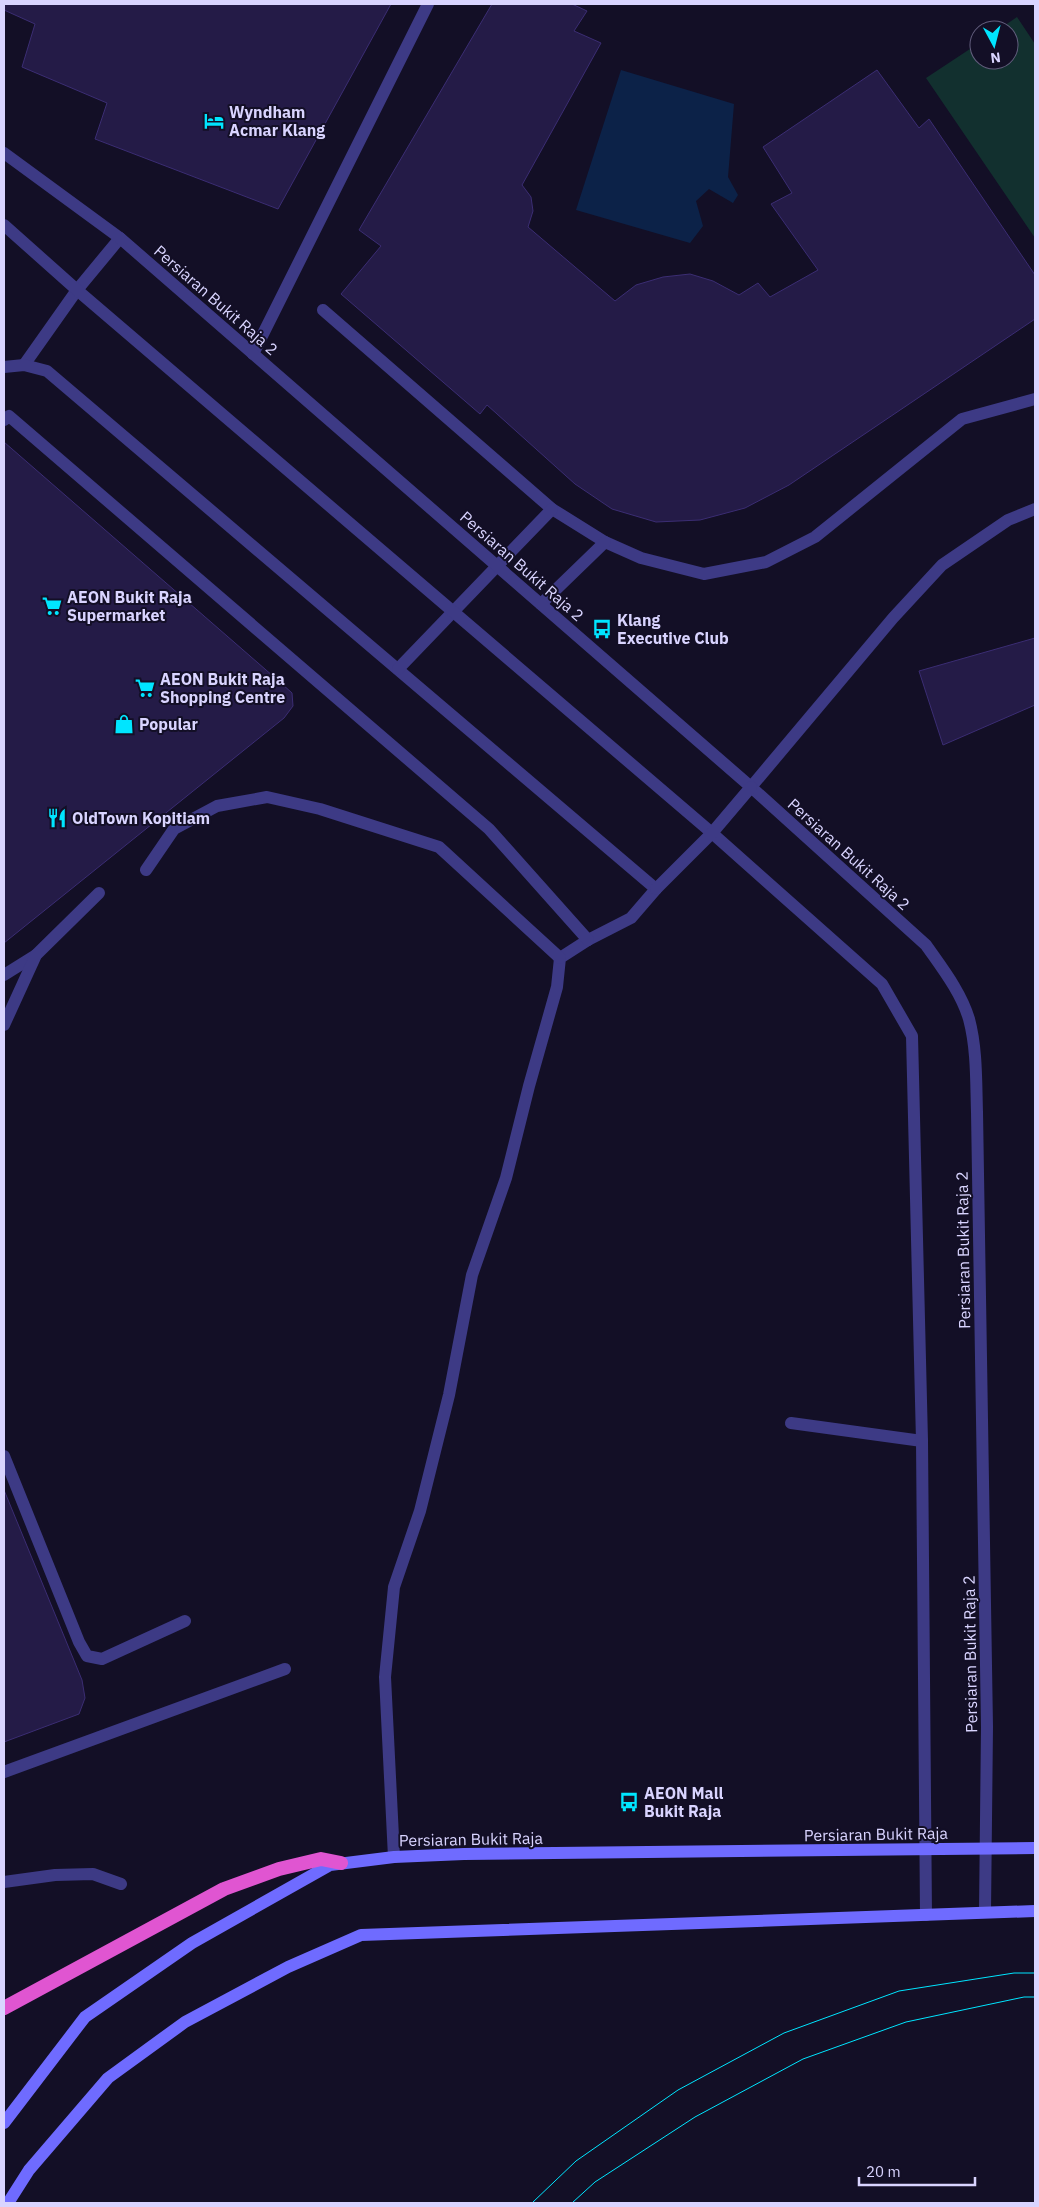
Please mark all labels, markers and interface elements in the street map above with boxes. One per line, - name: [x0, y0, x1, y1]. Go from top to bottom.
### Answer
- north arrow: [969, 20, 1019, 70]
- text: N: [989, 48, 1002, 67]
- place label: Wyndham Acmar Klang: [229, 102, 325, 140]
- hotel icon: Wyndham Acmar Klang: [203, 110, 225, 132]
- street label: Persiaran Bukit Raja 2: [150, 241, 282, 359]
- street label: Persiaran Bukit Raja 2: [456, 507, 588, 625]
- place label: AEON Bukit Raja Supermarket: [67, 587, 192, 625]
- supermarket icon: AEON Bukit Raja Supermarket: [41, 595, 63, 617]
- place label: Klang Executive Club: [617, 610, 729, 648]
- bus stop icon: Klang Executive Club: [591, 618, 613, 640]
- place label: AEON Bukit Raja Shopping Centre: [160, 669, 285, 707]
- supermarket icon: AEON Bukit Raja Shopping Centre: [134, 677, 156, 699]
- shop icon: Popular: [113, 713, 135, 735]
- place label: Popular: [139, 714, 198, 734]
- street label: Persiaran Bukit Raja 2: [784, 794, 914, 914]
- restaurant icon: OldTown Kopitiam: [46, 807, 68, 829]
- place label: OldTown Kopitiam: [72, 808, 210, 828]
- street label: Persiaran Bukit Raja 2: [952, 1171, 974, 1329]
- street label: Persiaran Bukit Raja 2: [959, 1575, 981, 1733]
- place label: AEON Mall Bukit Raja: [644, 1783, 723, 1821]
- bus stop icon: AEON Mall Bukit Raja: [618, 1791, 640, 1813]
- street label: Persiaran Bukit Raja: [804, 1823, 949, 1845]
- street label: Persiaran Bukit Raja: [399, 1828, 544, 1850]
- scale bar: [859, 2154, 975, 2186]
- text: 20 m: [866, 2162, 901, 2181]

